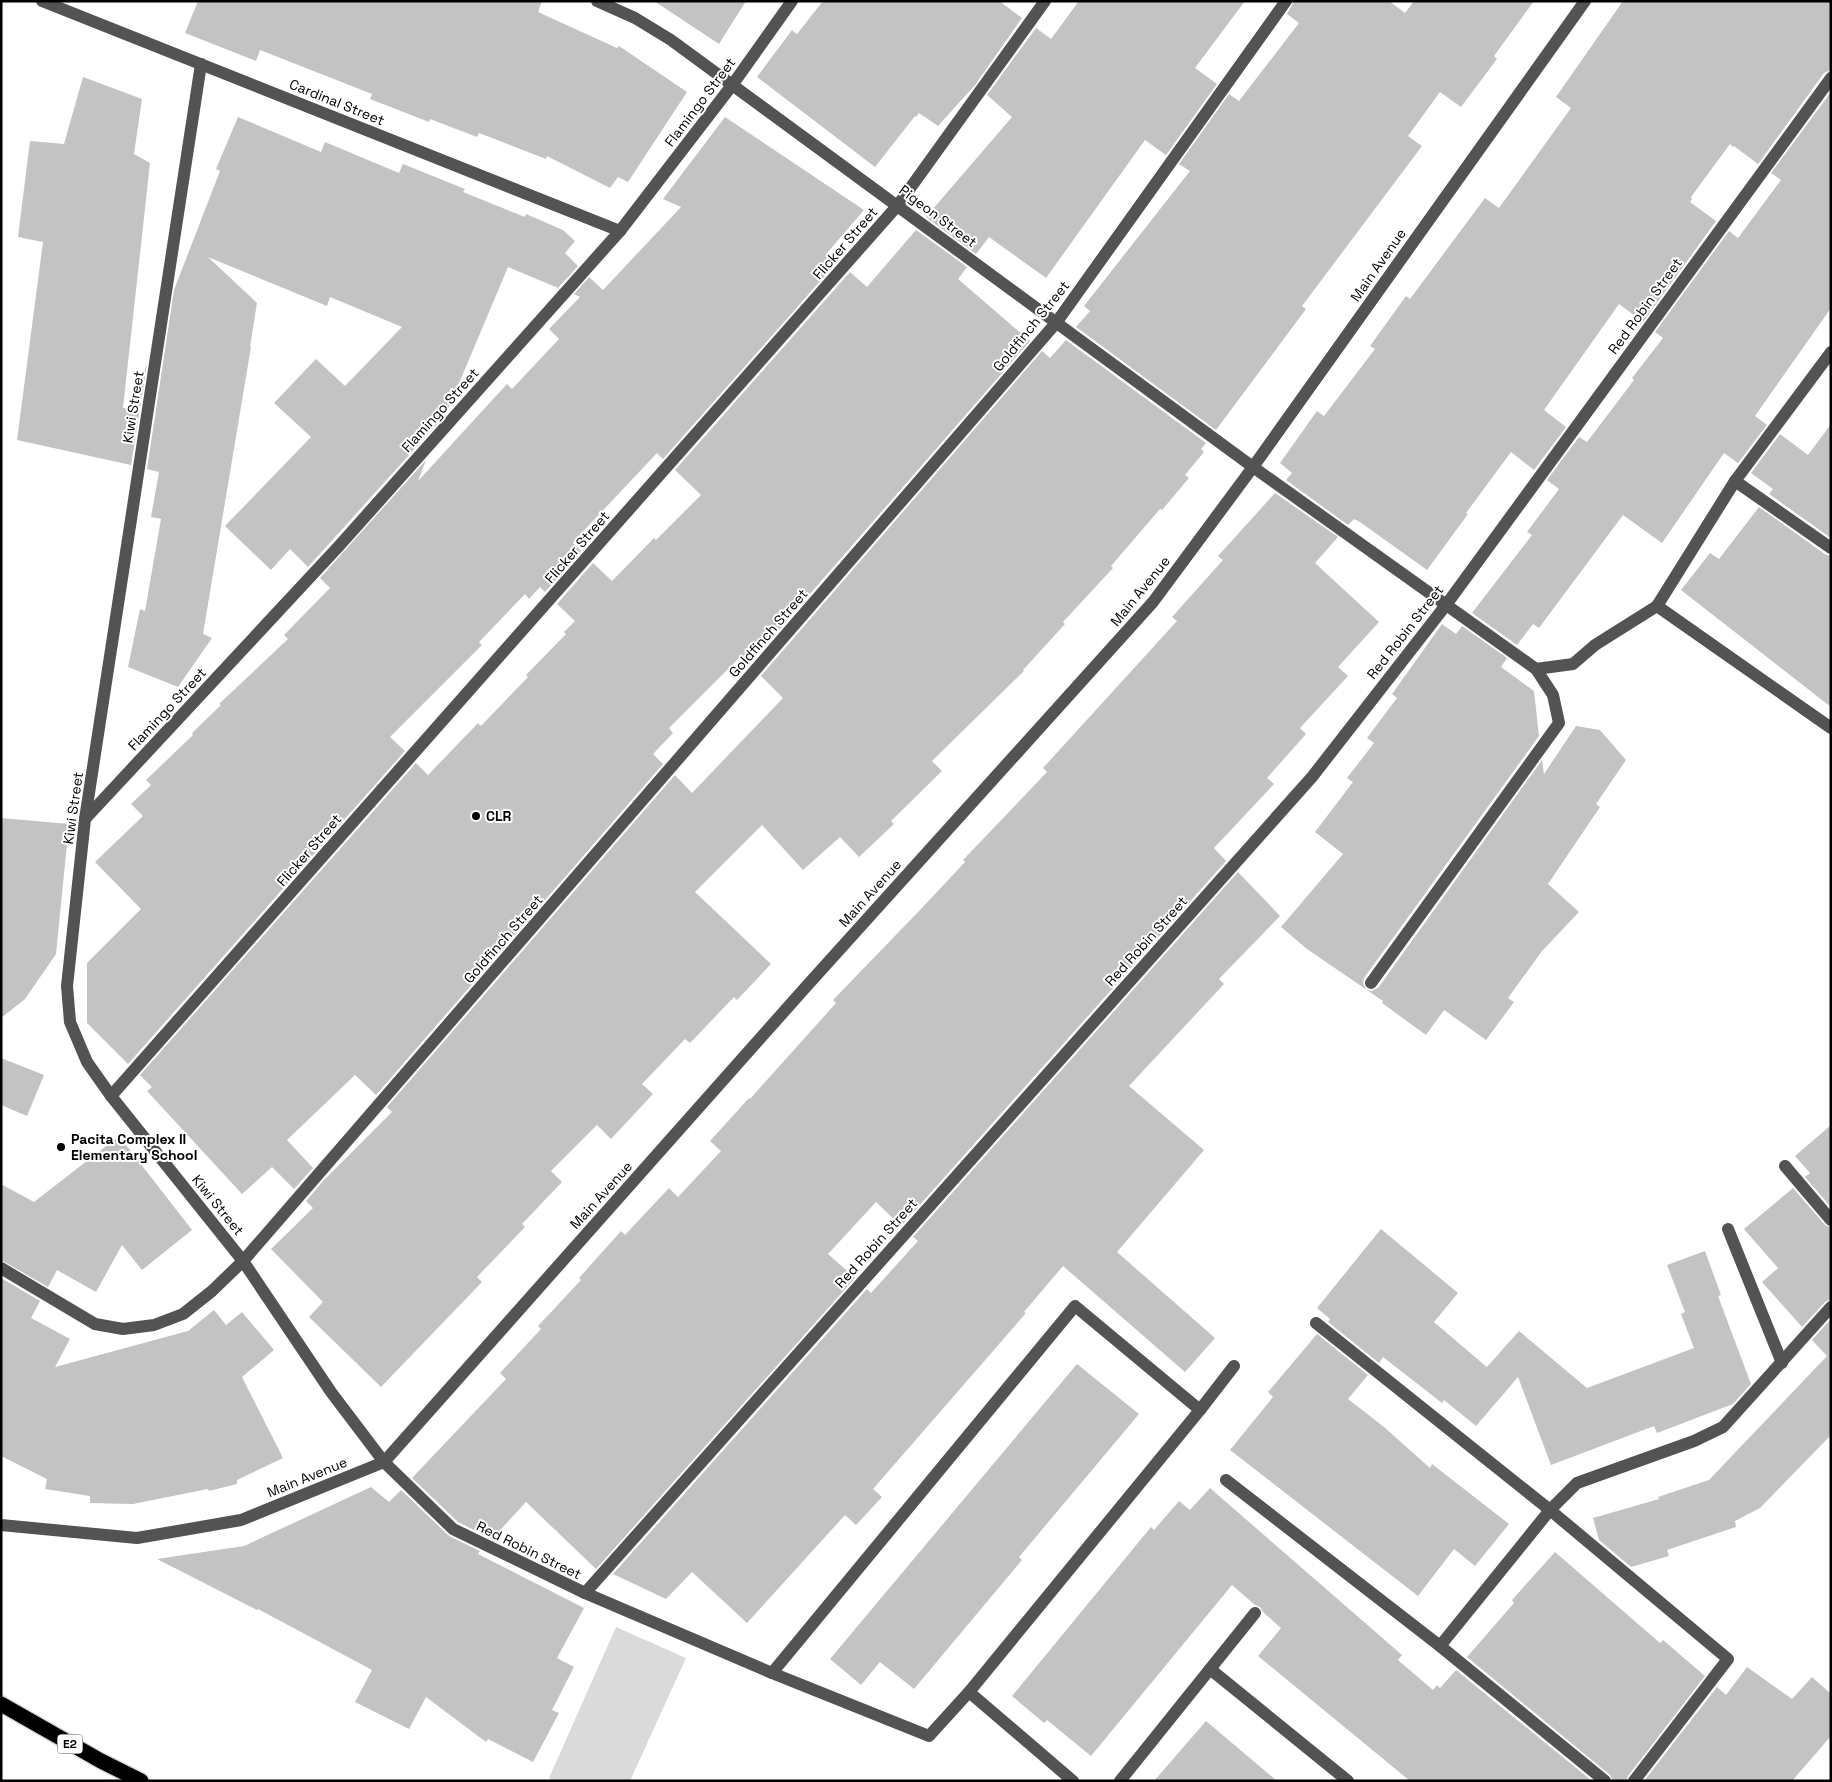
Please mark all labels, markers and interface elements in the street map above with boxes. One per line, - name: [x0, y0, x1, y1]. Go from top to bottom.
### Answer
- street label: Flamingo Street: [661, 54, 739, 150]
- street label: Cardinal Street: [287, 75, 387, 129]
- street label: Pigeon Street: [896, 181, 980, 251]
- street label: Flicker Street: [809, 203, 881, 283]
- street label: Main Avenue: [1346, 225, 1410, 305]
- street label: Red Robin Street: [1604, 254, 1686, 358]
- street label: Goldfinch Street: [989, 277, 1073, 375]
- street label: Flamingo Street: [397, 364, 483, 456]
- street label: Kiwi Street: [118, 370, 148, 444]
- street label: Flicker Street: [541, 507, 613, 587]
- street label: Main Avenue: [1106, 552, 1174, 630]
- street label: Red Robin Street: [1363, 581, 1447, 683]
- street label: Goldfinch Street: [725, 585, 811, 681]
- street label: Flamingo Street: [124, 664, 210, 754]
- street label: Kiwi Street: [59, 771, 87, 845]
- place label: CLR: [486, 807, 512, 825]
- street label: Flicker Street: [273, 810, 345, 890]
- marker: CLR: [470, 810, 482, 822]
- street label: Main Avenue: [835, 855, 905, 931]
- street label: Goldfinch Street: [460, 891, 546, 987]
- street label: Red Robin Street: [1101, 892, 1191, 990]
- place label: Pacita Complex II Elementary School: [71, 1130, 197, 1164]
- marker: Pacita Complex II Elementary School: [55, 1141, 67, 1153]
- street label: Main Avenue: [566, 1157, 636, 1233]
- street label: Kiwi Street: [188, 1171, 248, 1239]
- street label: Red Robin Street: [831, 1194, 921, 1292]
- street label: Main Avenue: [264, 1453, 350, 1501]
- street label: Red Robin Street: [474, 1517, 584, 1583]
- road number: E2: [58, 1735, 82, 1754]

